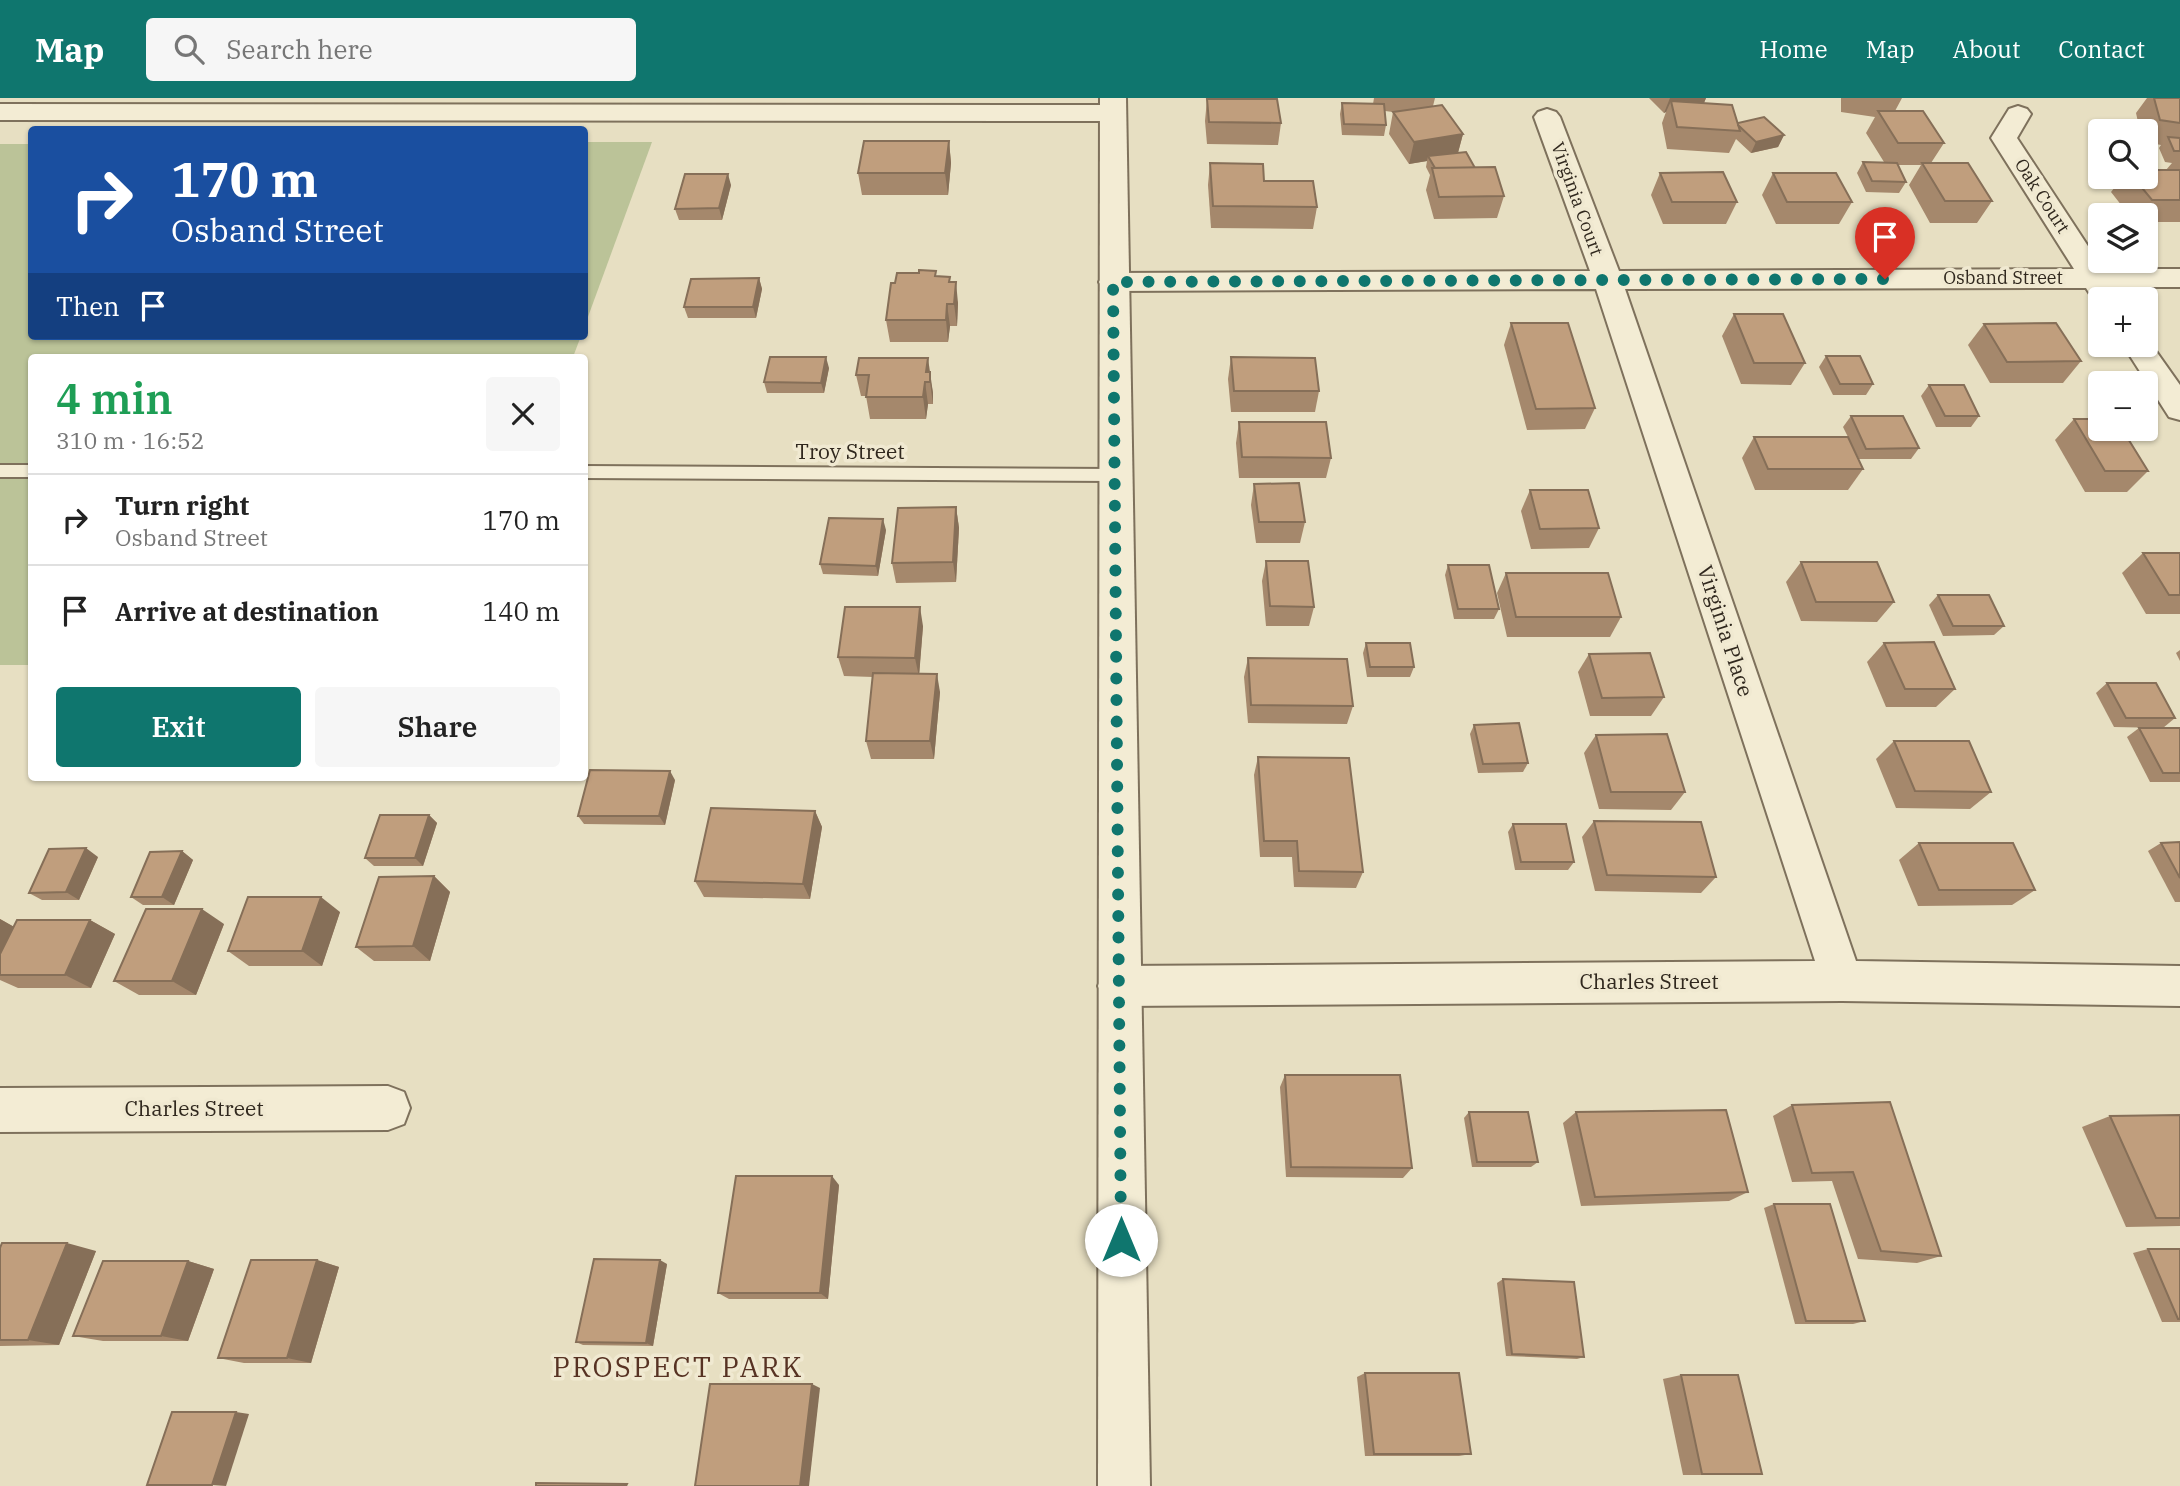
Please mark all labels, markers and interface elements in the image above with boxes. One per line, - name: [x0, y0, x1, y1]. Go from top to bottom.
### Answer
- search box: [146, 18, 636, 81]
- text: Map: [35, 28, 104, 71]
- icon: search: [170, 30, 208, 68]
- text: Search here: [226, 32, 373, 66]
- text: Home: [1760, 33, 1828, 65]
- text: Map: [1866, 33, 1914, 65]
- text: About: [1952, 33, 2020, 65]
- text: Contact: [2058, 33, 2145, 65]
- map controls: [2088, 119, 2158, 441]
- button: search: [2088, 119, 2158, 189]
- street label: Virginia Court: [1546, 139, 1609, 259]
- text: 170 m: [171, 147, 318, 210]
- icon: right: [56, 154, 147, 245]
- street label: Oak Court: [2010, 154, 2075, 238]
- button: layers: [2088, 203, 2158, 273]
- pin: [1855, 207, 1915, 279]
- text: Osband Street: [171, 209, 384, 251]
- icon: arrive: [1866, 218, 1904, 256]
- street label: Osband Street: [1943, 266, 2063, 289]
- icon: arrive: [134, 287, 172, 325]
- button: +: [2088, 287, 2158, 357]
- text: Then: [56, 289, 120, 323]
- text: 4 min: [56, 371, 173, 426]
- button: −: [2088, 371, 2158, 441]
- button: close: [486, 377, 560, 451]
- text: 310 m · 16:52: [56, 425, 205, 455]
- street label: Troy Street: [795, 437, 905, 465]
- text: Turn right: [115, 488, 249, 522]
- icon: right: [56, 501, 94, 539]
- text: 170 m: [482, 503, 560, 537]
- text: Osband Street: [115, 522, 268, 552]
- street label: Virginia Place: [1692, 561, 1760, 700]
- icon: arrive: [56, 592, 94, 630]
- text: Arrive at destination: [115, 594, 379, 628]
- text: 140 m: [482, 594, 560, 628]
- button: Exit: [56, 687, 301, 767]
- button: Share: [315, 687, 560, 767]
- street label: Charles Street: [1579, 967, 1719, 995]
- street label: Charles Street: [124, 1094, 264, 1122]
- position arrow: [1084, 1203, 1158, 1277]
- district label: PROSPECT PARK: [553, 1348, 803, 1385]

